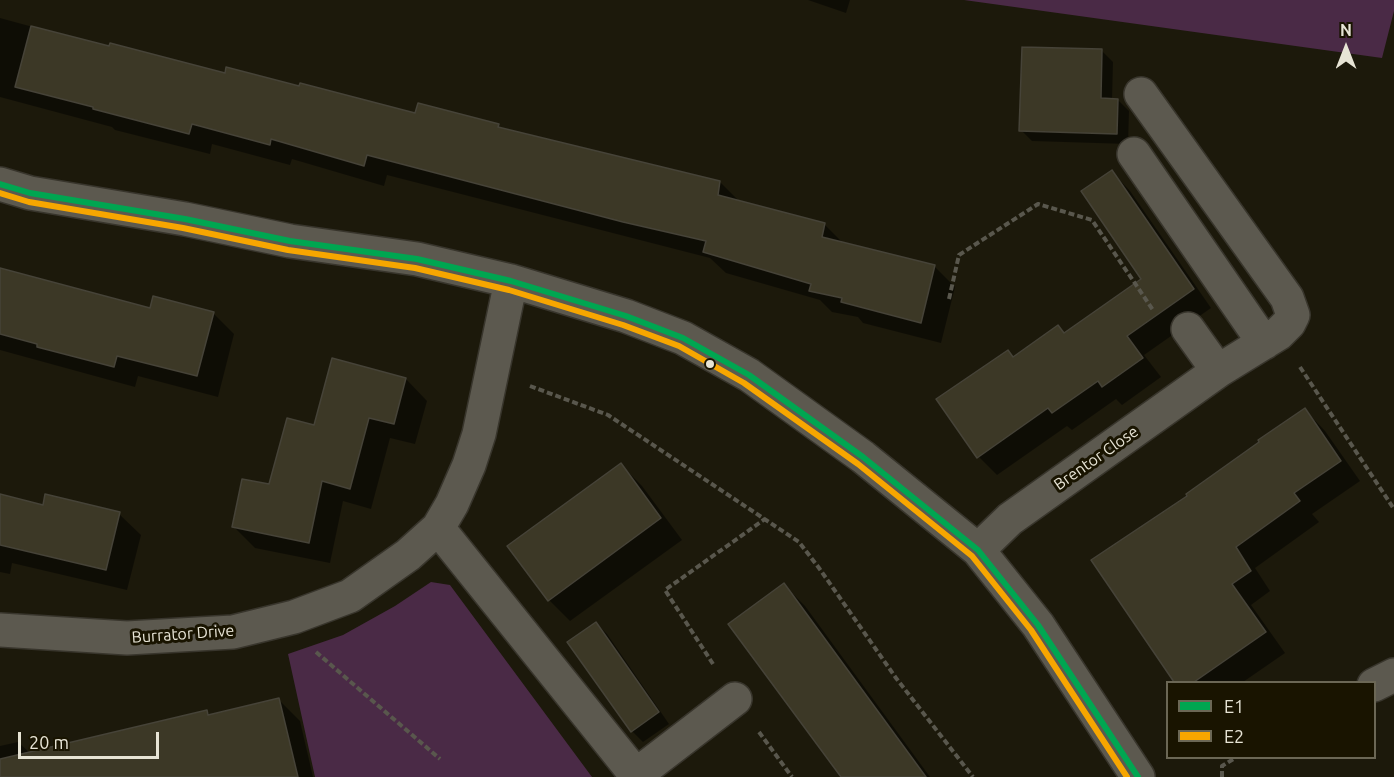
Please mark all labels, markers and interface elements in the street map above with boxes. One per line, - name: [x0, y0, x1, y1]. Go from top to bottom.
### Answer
- north arrow: [1316, 18, 1376, 78]
- text: N: [1340, 21, 1352, 39]
- unlabelled marker: [704, 358, 716, 370]
- street label: Brentor Close: [1050, 422, 1142, 494]
- street label: Burrator Drive: [131, 621, 235, 647]
- legend: [1166, 681, 1376, 759]
- text: E1: [1224, 696, 1244, 716]
- scale bar: [21, 720, 162, 758]
- text: E2: [1224, 726, 1244, 746]
- text: 20 m: [29, 732, 69, 752]

